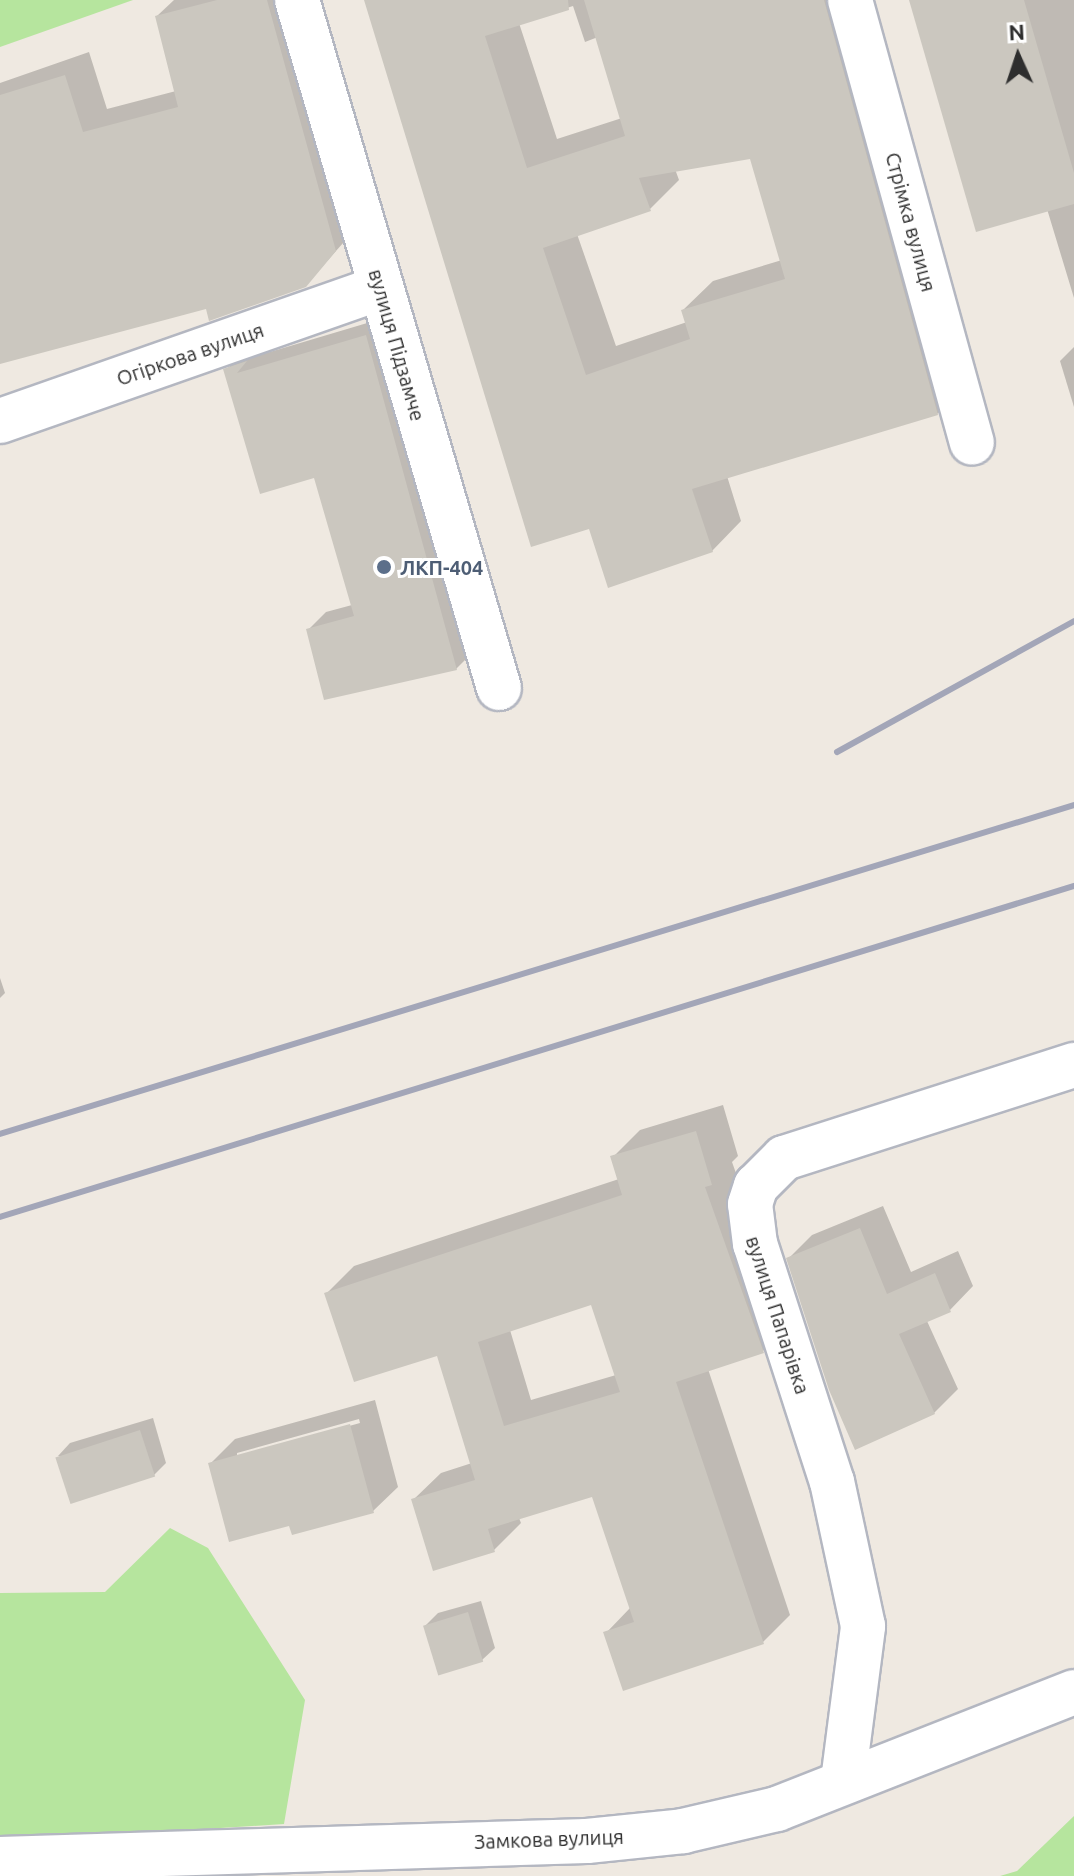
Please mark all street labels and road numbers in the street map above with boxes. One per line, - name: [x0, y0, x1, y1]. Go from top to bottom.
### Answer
- street label: Стрімка вулиця: [881, 150, 941, 294]
- street label: вулиця Підзамче: [364, 266, 430, 424]
- street label: Огіркова вулиця: [113, 318, 267, 390]
- street label: вулиця Папарівка: [741, 1233, 815, 1397]
- street label: Замкова вулиця: [474, 1824, 624, 1854]

